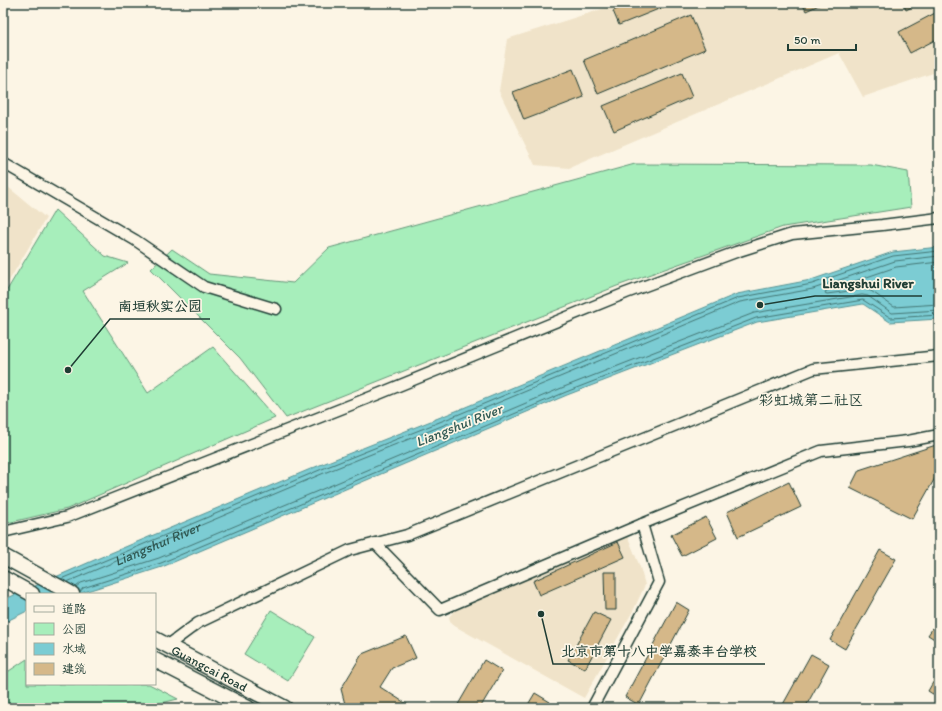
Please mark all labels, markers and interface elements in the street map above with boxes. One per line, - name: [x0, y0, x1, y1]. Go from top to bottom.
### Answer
- scale bar: [788, 26, 856, 52]
- text: 50 m: [794, 33, 820, 47]
- callout: Liangshui River: [815, 270, 922, 296]
- text: Liangshui River: [822, 275, 914, 292]
- callout: 南垣秋实公园: [110, 293, 210, 319]
- text: 南垣秋实公园: [118, 298, 202, 315]
- district label: 彩虹城第二社区: [758, 391, 864, 409]
- water label: Liangshui River: [413, 400, 506, 451]
- water label: Liangshui River: [112, 518, 204, 570]
- legend: [26, 593, 156, 685]
- text: 道路: [62, 602, 86, 616]
- text: 公园: [62, 622, 86, 636]
- callout: 北京市第十八中学嘉泰丰台学校: [553, 638, 765, 664]
- text: 水域: [62, 642, 86, 656]
- street label: Guangcai Road: [169, 642, 250, 695]
- text: 北京市第十八中学嘉泰丰台学校: [561, 643, 757, 660]
- text: 建筑: [62, 662, 86, 676]

